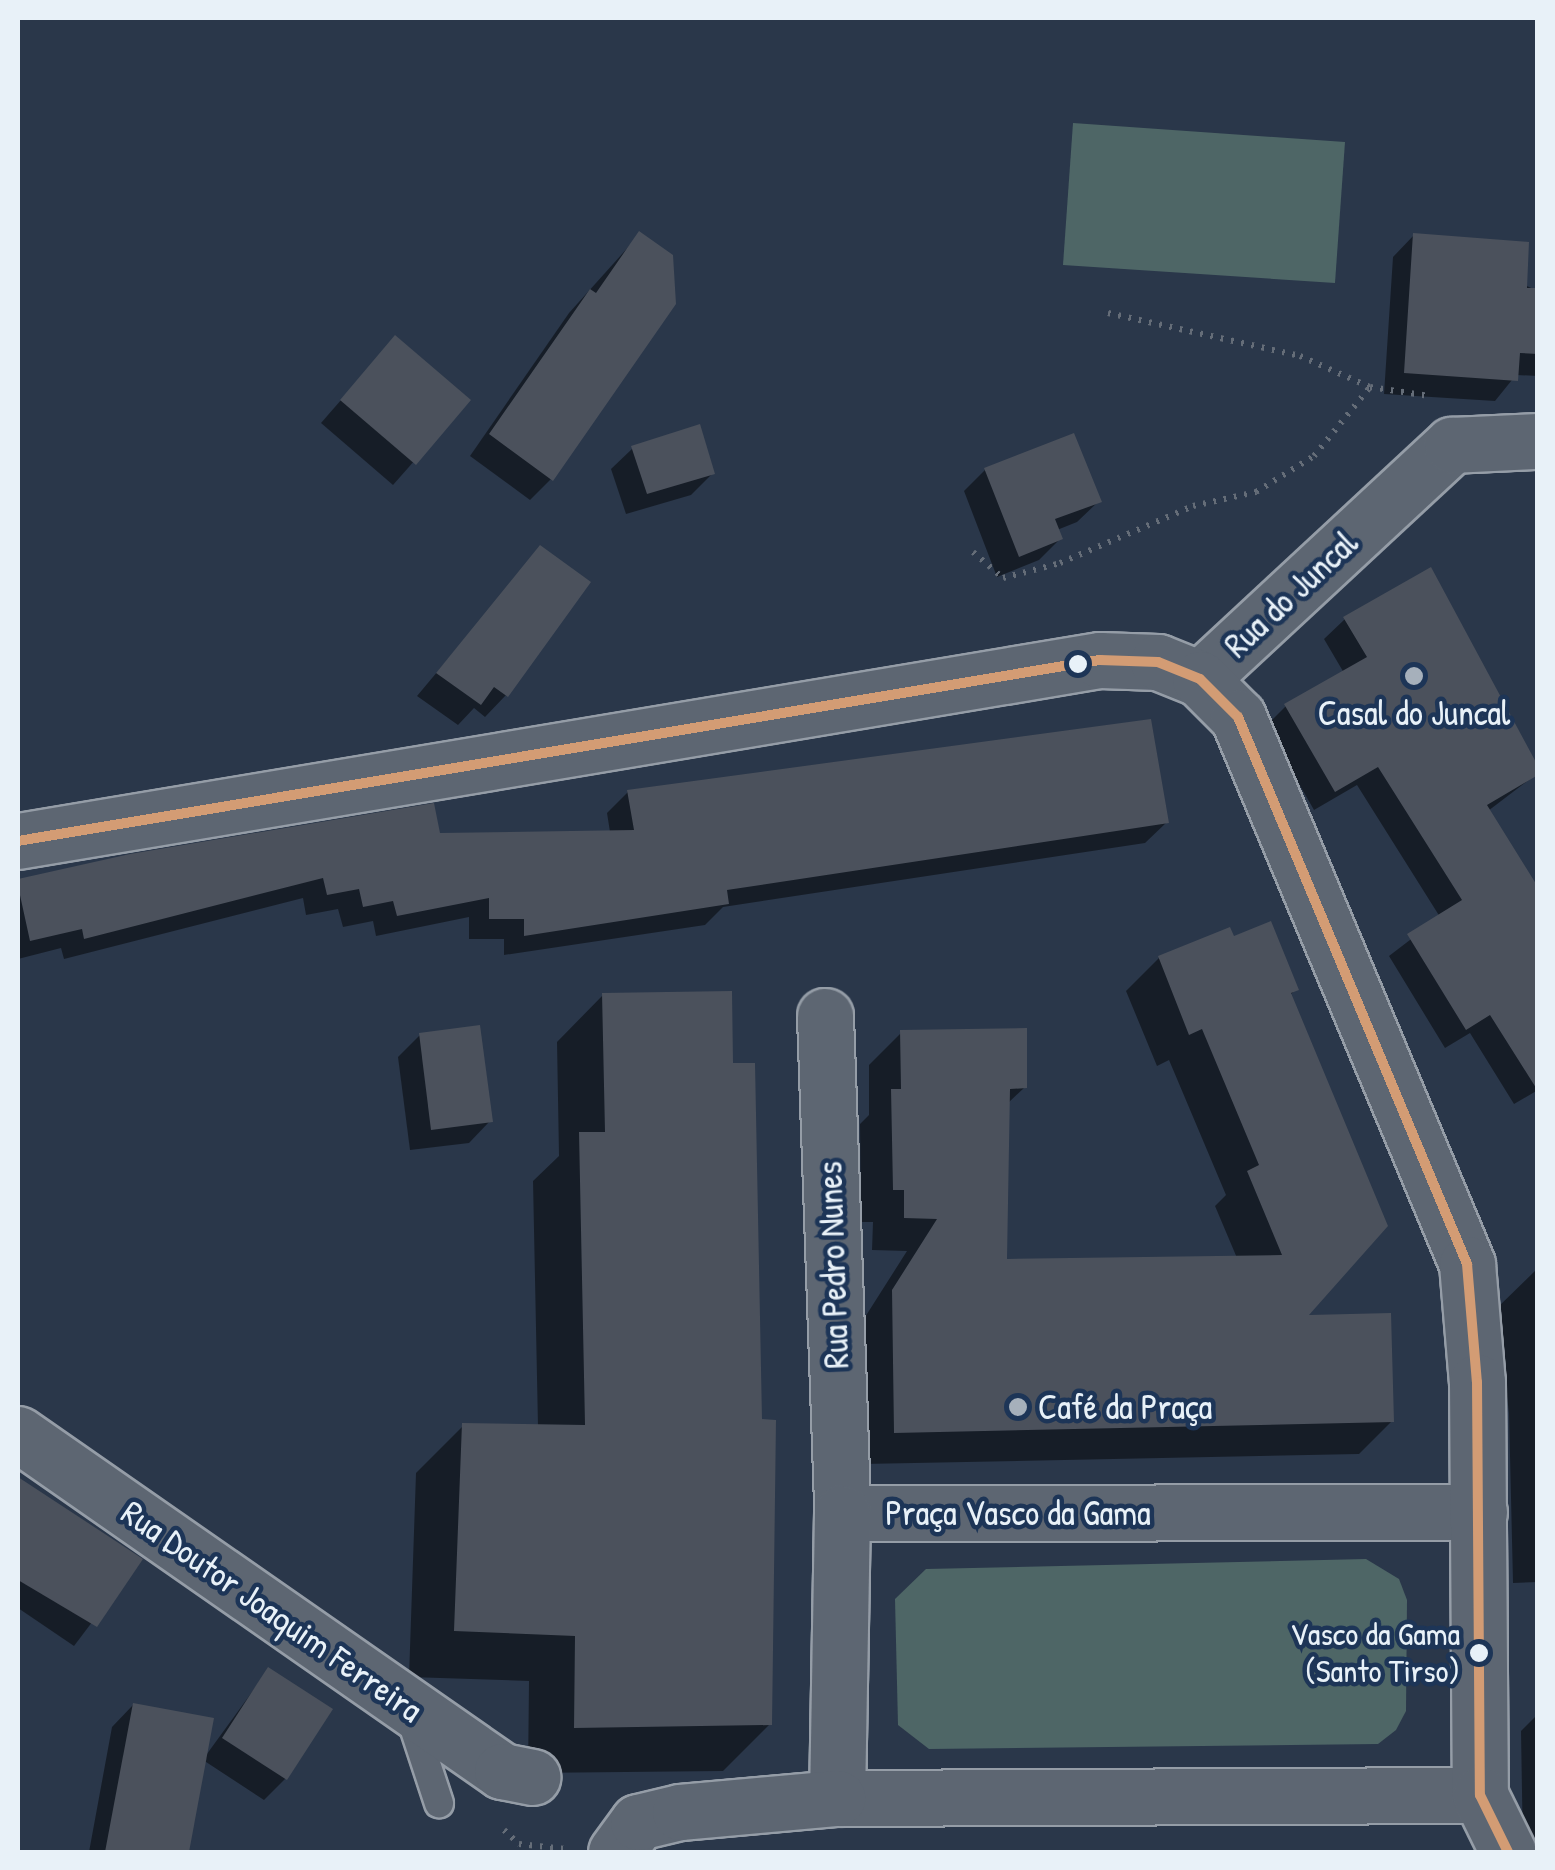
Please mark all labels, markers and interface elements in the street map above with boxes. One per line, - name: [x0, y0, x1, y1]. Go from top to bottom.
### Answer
- street label: Rua do Juncal: [1216, 522, 1366, 666]
- unlabelled marker: [1068, 654, 1088, 674]
- marker: Casal do Juncal: [1403, 665, 1425, 687]
- place label: Casal do Juncal: [1318, 692, 1510, 734]
- street label: Rua Pedro Nunes: [808, 1161, 858, 1369]
- place label: Café da Praça: [1038, 1386, 1212, 1428]
- marker: Café da Praça: [1007, 1396, 1029, 1418]
- street label: Rua Doutor Joaquim Ferreira: [113, 1491, 431, 1731]
- street label: Praça Vasco da Gama: [885, 1492, 1151, 1534]
- place label: Vasco da Gama (Santo Tirso): [1290, 1616, 1460, 1691]
- marker: Vasco da Gama (Santo Tirso): [1469, 1643, 1489, 1663]

